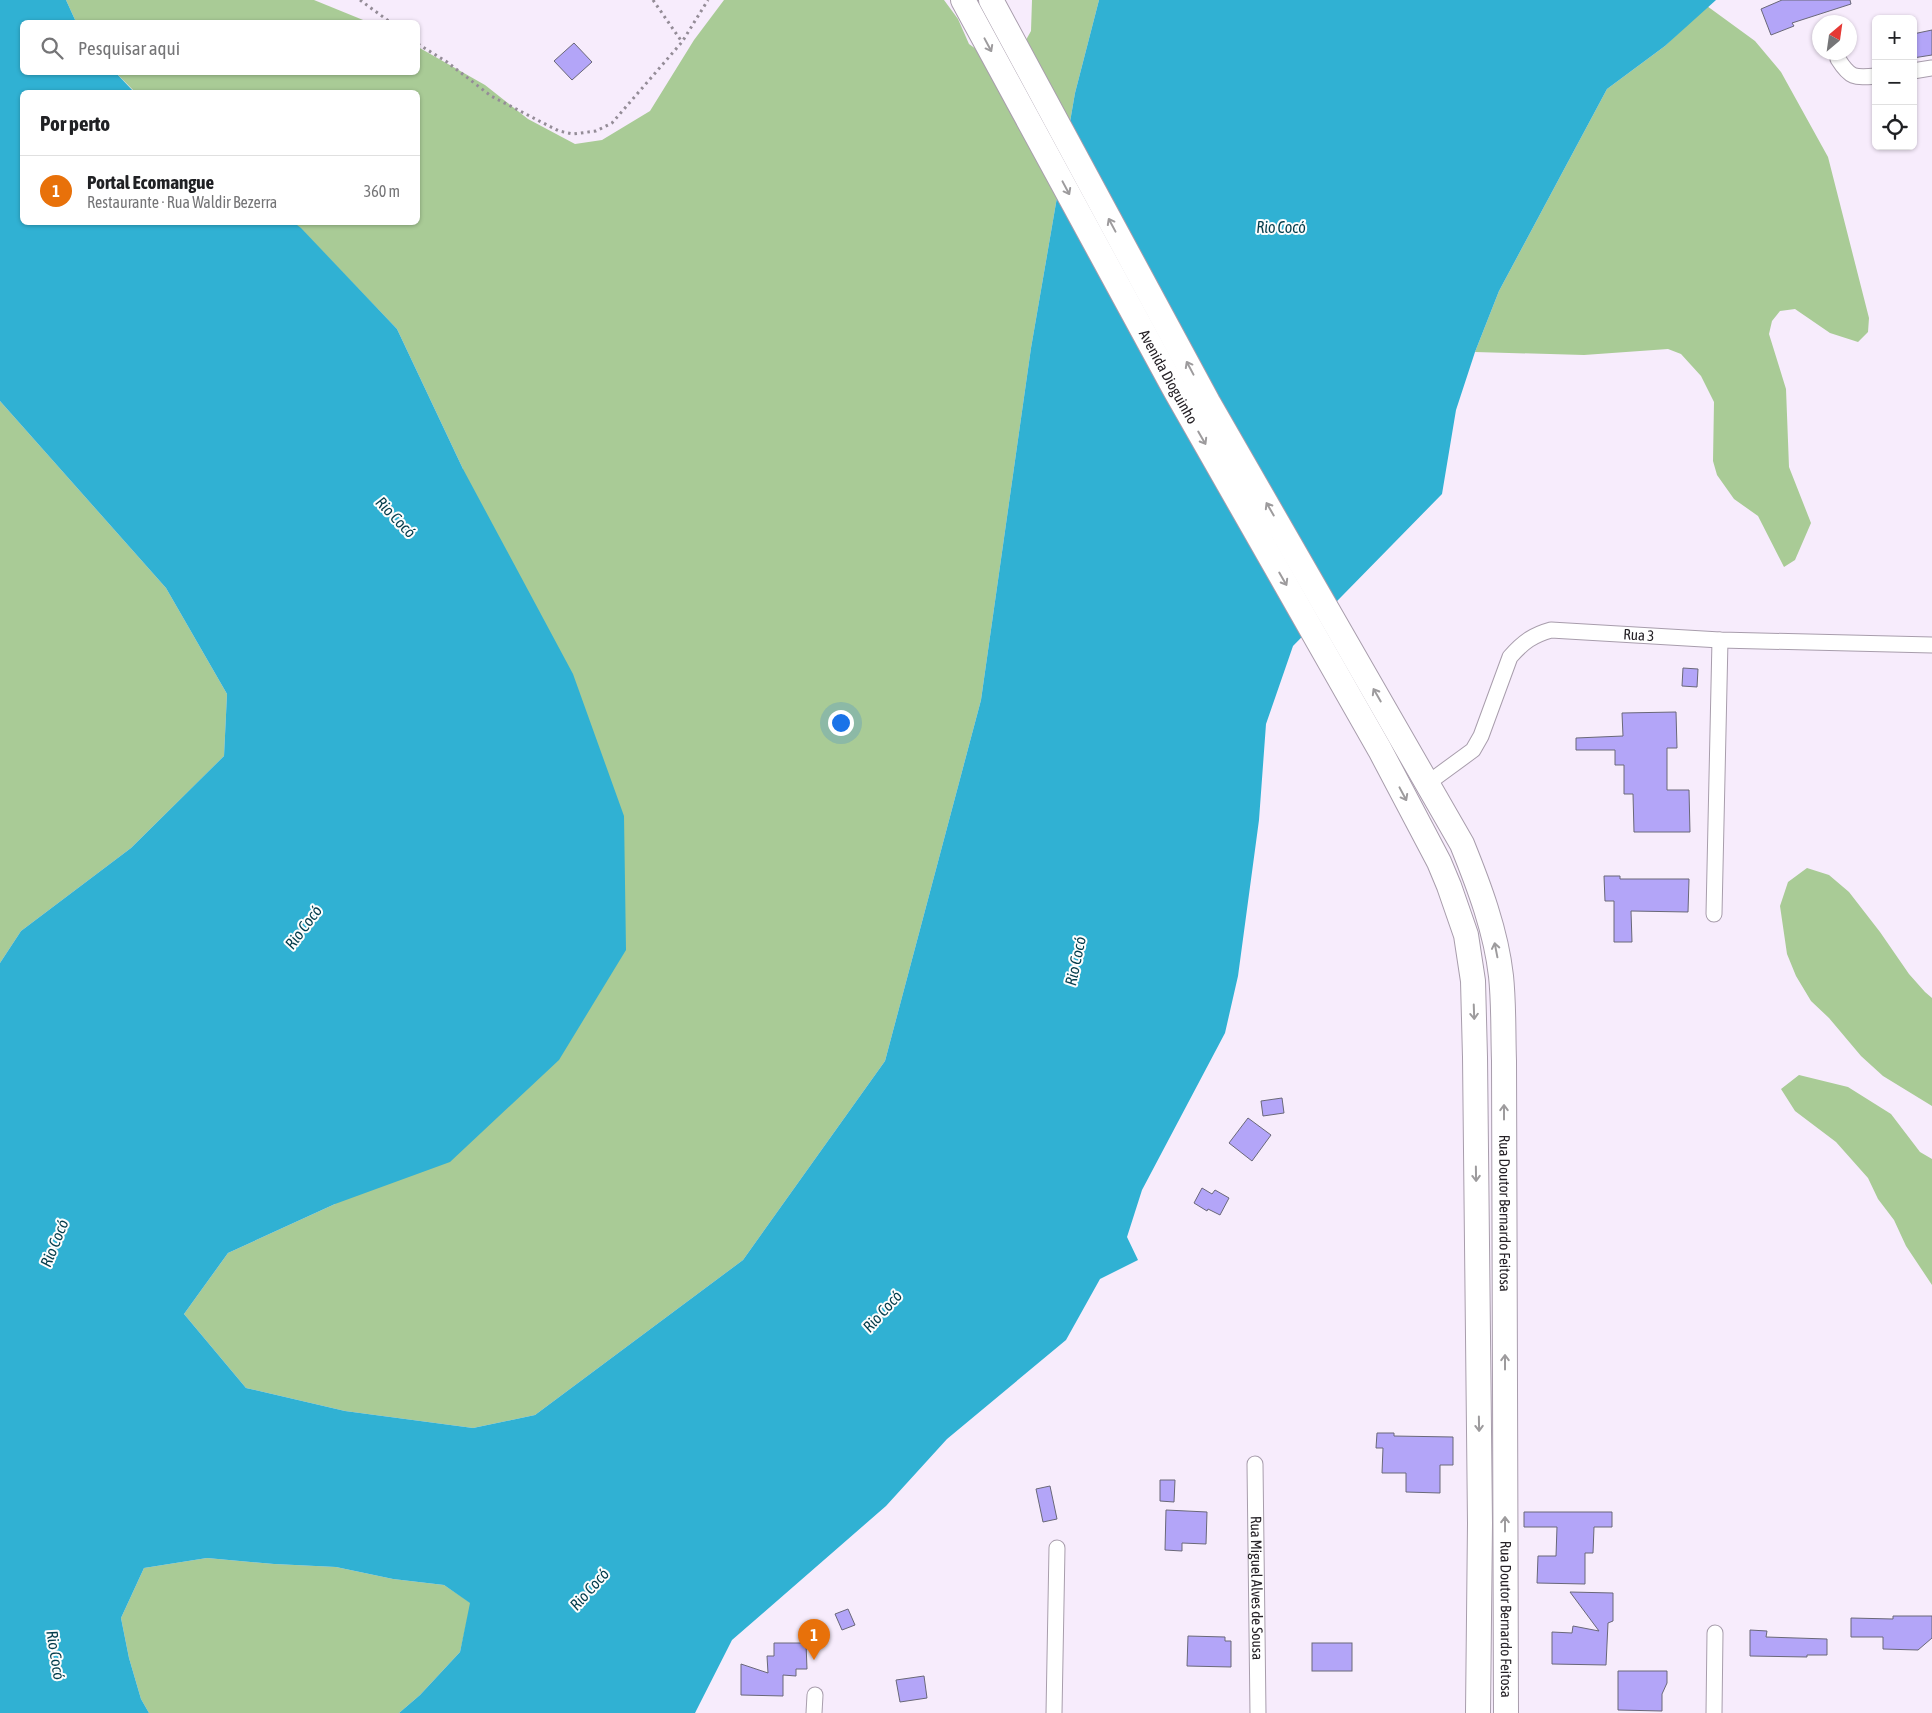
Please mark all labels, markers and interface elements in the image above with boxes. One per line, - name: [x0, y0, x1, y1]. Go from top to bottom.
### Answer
- north arrow: [1812, 15, 1857, 60]
- map controls: [1872, 15, 1917, 150]
- button: +: [1872, 15, 1917, 60]
- search box: [20, 20, 420, 75]
- icon: search: [38, 34, 66, 62]
- text: Pesquisar aqui: [78, 37, 180, 59]
- one-way arrow: [983, 38, 993, 53]
- button: −: [1872, 60, 1917, 105]
- button: locate: [1872, 105, 1917, 150]
- text: Por perto: [40, 111, 110, 135]
- text: Portal Ecomangue: [87, 171, 214, 193]
- one-way arrow: [1061, 181, 1071, 195]
- text: 1: [52, 182, 60, 200]
- text: 360 m: [364, 182, 400, 200]
- text: Restaurante · Rua Waldir Bezerra: [87, 193, 277, 211]
- one-way arrow: [1107, 218, 1117, 232]
- water label: Rio Cocó: [1256, 218, 1306, 236]
- street label: Avenida Dioguinho: [1136, 327, 1201, 427]
- one-way arrow: [1185, 360, 1195, 375]
- one-way arrow: [1198, 431, 1208, 445]
- water label: Rio Cocó: [372, 493, 420, 541]
- one-way arrow: [1264, 502, 1274, 517]
- one-way arrow: [1278, 572, 1288, 586]
- street label: Rua 3: [1623, 625, 1655, 644]
- one-way arrow: [1371, 689, 1381, 703]
- your location: [828, 710, 854, 736]
- one-way arrow: [1398, 786, 1408, 801]
- water label: Rio Cocó: [281, 902, 325, 952]
- water label: Rio Cocó: [1061, 935, 1089, 987]
- one-way arrow: [1490, 942, 1500, 958]
- one-way arrow: [1469, 1004, 1478, 1020]
- one-way arrow: [1499, 1104, 1509, 1120]
- street label: Rua Doutor Bernardo Feitosa: [1496, 1135, 1514, 1292]
- one-way arrow: [1472, 1166, 1481, 1182]
- water label: Rio Cocó: [36, 1217, 72, 1269]
- water label: Rio Cocó: [859, 1287, 905, 1335]
- one-way arrow: [1500, 1354, 1510, 1370]
- one-way arrow: [1474, 1416, 1484, 1432]
- street label: Rua Miguel Alves de Sousa: [1248, 1516, 1266, 1660]
- one-way arrow: [1500, 1517, 1510, 1533]
- street label: Rua Doutor Bernardo Feitosa: [1497, 1541, 1515, 1698]
- water label: Rio Cocó: [566, 1565, 612, 1613]
- pin: 1: [798, 1619, 830, 1660]
- water label: Rio Cocó: [43, 1629, 69, 1681]

